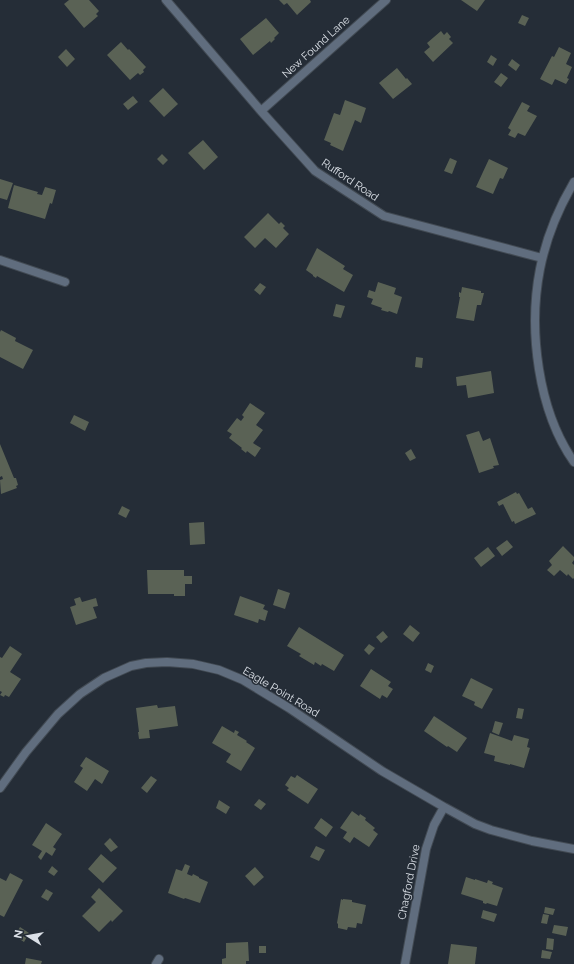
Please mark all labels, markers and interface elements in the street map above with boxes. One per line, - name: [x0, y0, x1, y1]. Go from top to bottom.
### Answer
- street label: New Found Lane: [279, 13, 353, 81]
- street label: Rufford Road: [319, 156, 381, 204]
- street label: Eagle Point Road: [241, 664, 322, 720]
- street label: Chagford Drive: [395, 843, 423, 921]
- north arrow: [8, 916, 48, 956]
- text: N: [11, 929, 26, 940]

